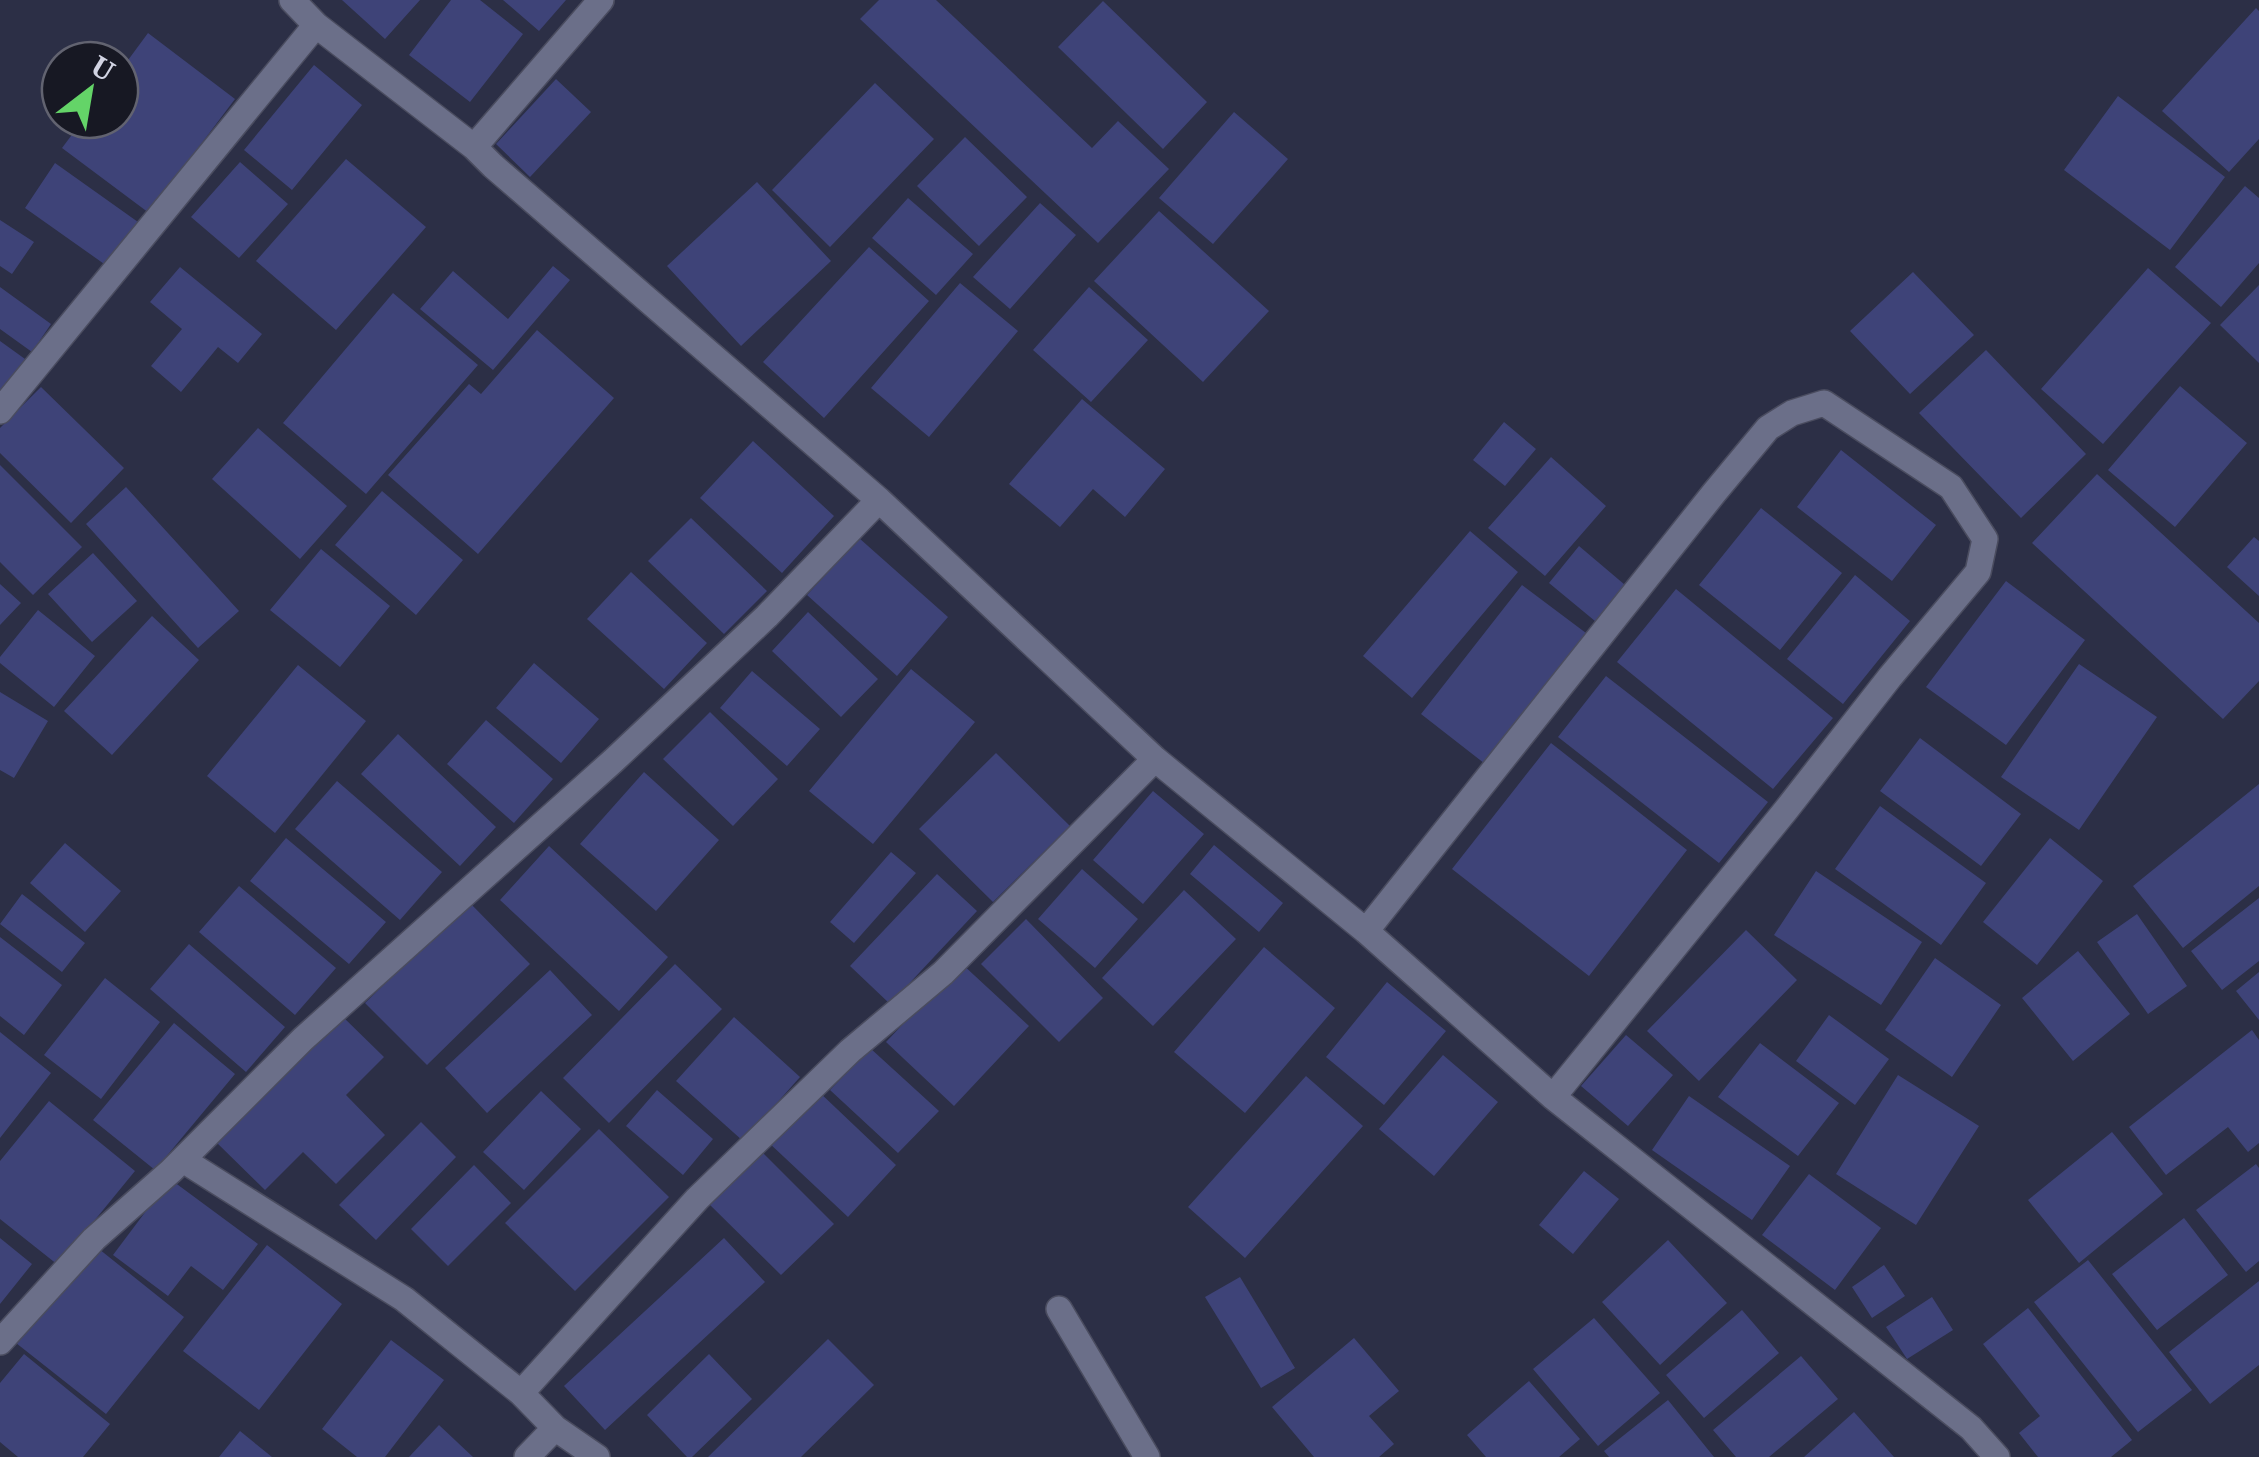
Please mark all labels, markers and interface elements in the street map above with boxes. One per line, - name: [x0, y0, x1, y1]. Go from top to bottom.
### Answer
- north arrow: [40, 40, 140, 140]
- text: U: [85, 46, 122, 89]

